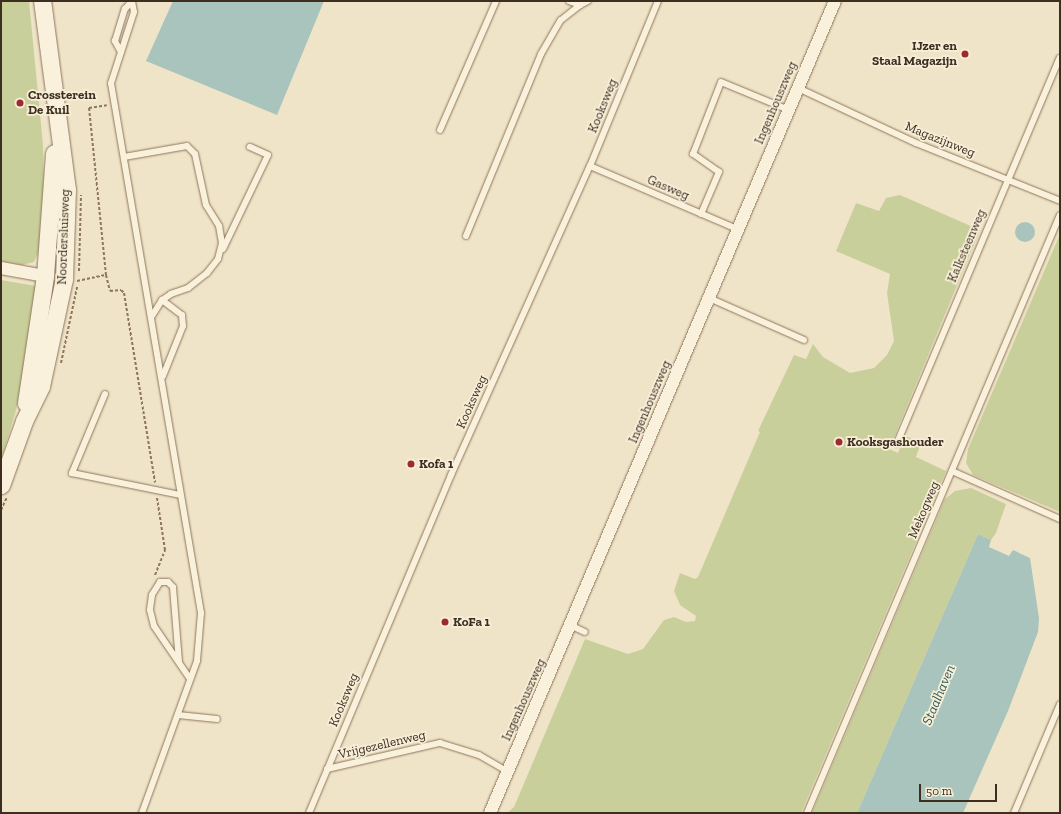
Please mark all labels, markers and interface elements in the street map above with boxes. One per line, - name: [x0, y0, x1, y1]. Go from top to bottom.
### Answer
- place label: IJzer en Staal Magazijn: [872, 39, 957, 70]
- marker: IJzer en Staal Magazijn: [960, 49, 970, 59]
- street label: Ingenhouszweg: [752, 59, 800, 147]
- street label: Kooksweg: [585, 77, 621, 135]
- place label: Crossterein De Kuil: [28, 88, 96, 119]
- marker: Crossterein De Kuil: [15, 98, 25, 108]
- street label: Magazijnweg: [903, 119, 977, 161]
- street label: Gasweg: [645, 172, 691, 204]
- street label: Noordersluisweg: [55, 189, 73, 285]
- street label: Kalksteenweg: [945, 207, 989, 285]
- street label: Ingenhouszweg: [626, 358, 674, 446]
- street label: Kooksweg: [453, 373, 491, 431]
- place label: Kooksgashouder: [847, 434, 944, 450]
- marker: Kooksgashouder: [834, 437, 844, 447]
- place label: Kofa 1: [419, 456, 453, 472]
- marker: Kofa 1: [406, 459, 416, 469]
- street label: Mekogweg: [905, 479, 943, 541]
- place label: KoFa 1: [453, 614, 490, 630]
- marker: KoFa 1: [440, 617, 450, 627]
- street label: Ingenhouszweg: [499, 657, 549, 743]
- water label: Staalhaven: [919, 662, 959, 728]
- street label: Kooksweg: [326, 671, 362, 729]
- street label: Vrijgezellenweg: [337, 727, 427, 763]
- scale bar: [921, 776, 999, 802]
- text: 50 m: [926, 784, 952, 798]

